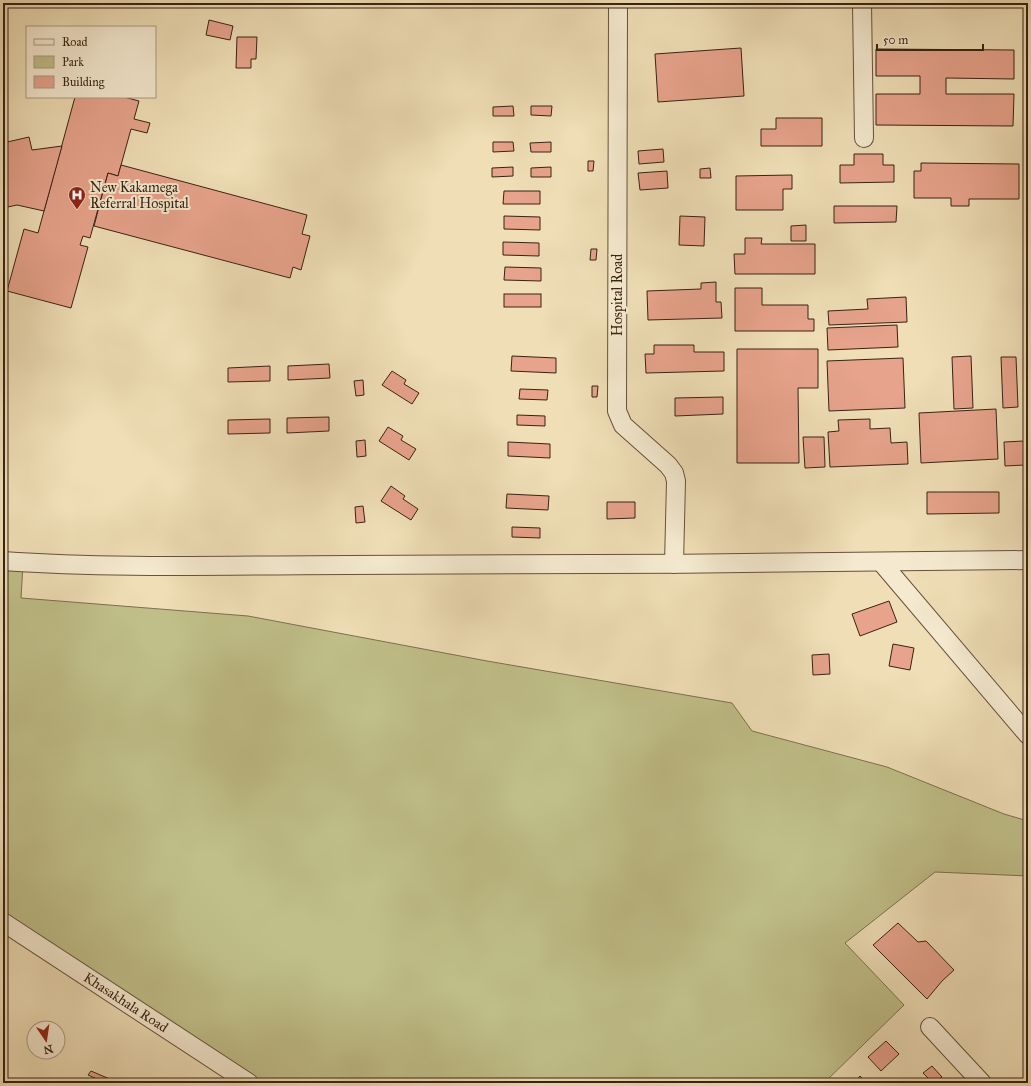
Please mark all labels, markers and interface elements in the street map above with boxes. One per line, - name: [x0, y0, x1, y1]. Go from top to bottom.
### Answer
- legend: [26, 26, 156, 98]
- scale bar: [877, 26, 983, 52]
- text: 50 m: [883, 33, 908, 47]
- text: Road: [62, 35, 88, 49]
- text: Park: [62, 55, 84, 69]
- text: Building: [62, 75, 105, 90]
- place label: New Kakamega Referral Hospital: [90, 179, 189, 212]
- hospital icon: New Kakamega Referral Hospital: [67, 185, 87, 210]
- street label: Hospital Road: [609, 254, 626, 336]
- street label: Khasakhala Road: [80, 969, 171, 1036]
- north arrow: [26, 1020, 66, 1060]
- text: N: [41, 1042, 54, 1057]

